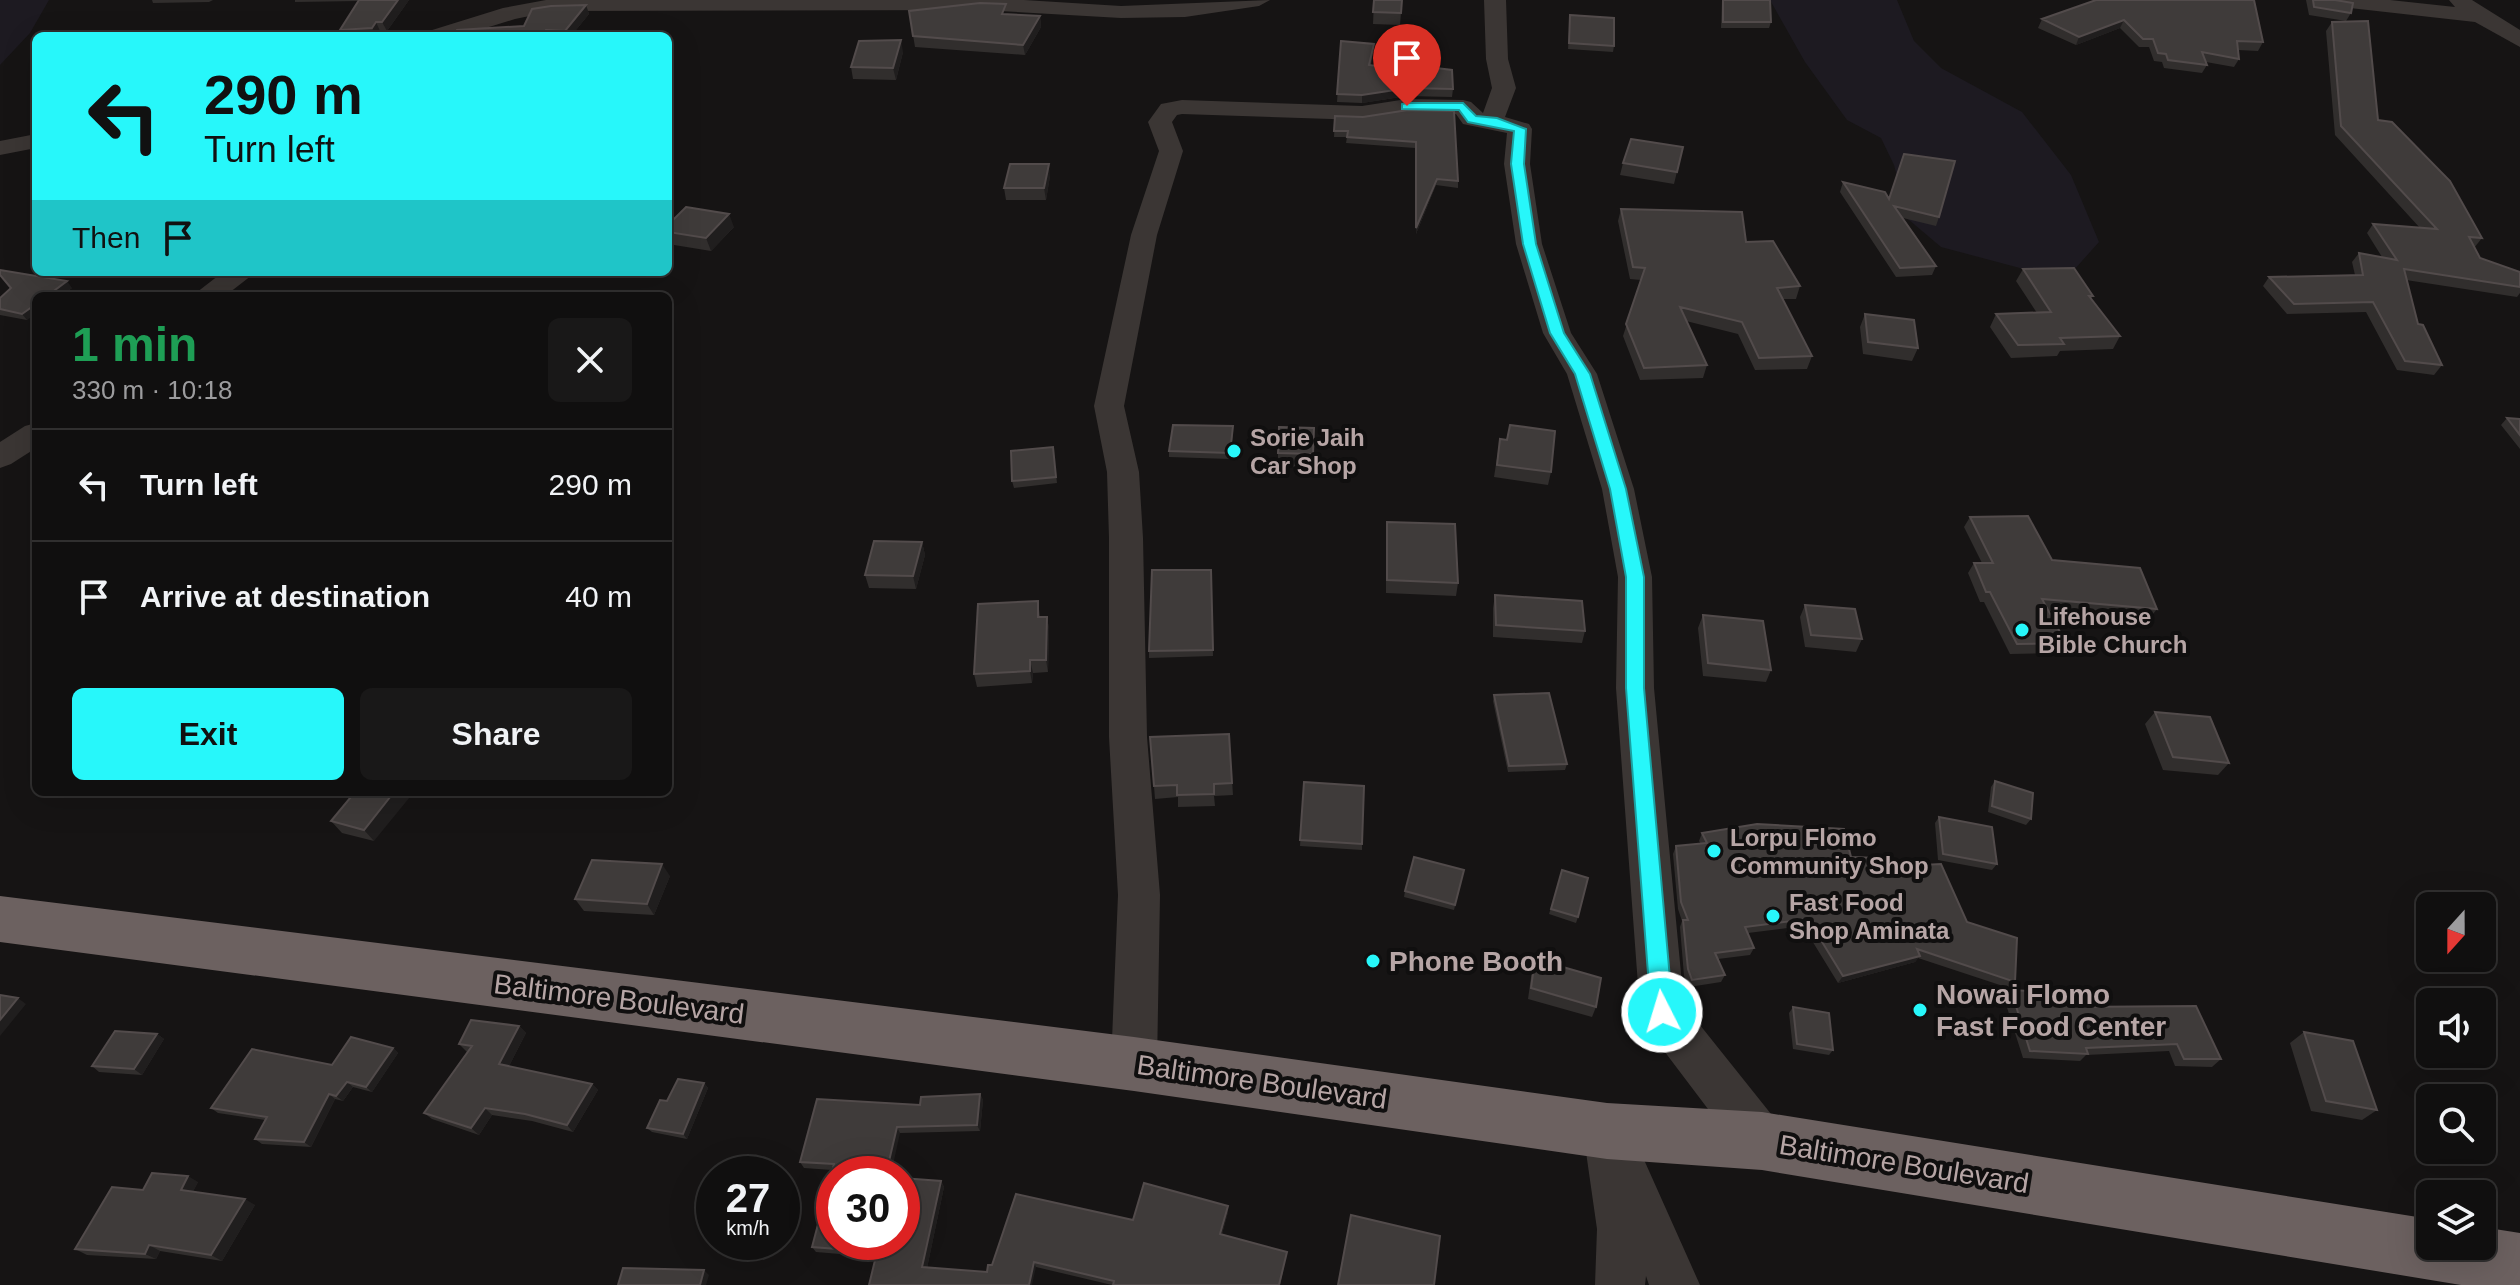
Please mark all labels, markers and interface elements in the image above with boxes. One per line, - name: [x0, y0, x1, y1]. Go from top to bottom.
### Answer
- pin: [1373, 24, 1441, 106]
- icon: arrive: [1385, 36, 1429, 80]
- text: 290 m: [204, 63, 363, 126]
- icon: left: [72, 64, 176, 168]
- text: Turn left: [204, 129, 335, 170]
- icon: arrive: [156, 216, 200, 260]
- text: Then: [72, 221, 140, 254]
- text: 1 min: [72, 318, 197, 371]
- button: close: [548, 318, 632, 402]
- text: 330 m · 10:18: [72, 375, 232, 405]
- place label: Sorie Jaih Car Shop: [1250, 424, 1365, 479]
- marker: Sorie Jaih Car Shop: [1225, 442, 1243, 460]
- icon: left: [72, 463, 116, 507]
- text: Turn left: [140, 468, 258, 501]
- text: 290 m: [549, 468, 632, 501]
- icon: arrive: [72, 575, 116, 619]
- text: Arrive at destination: [140, 580, 430, 613]
- text: 40 m: [565, 580, 632, 613]
- place label: Lifehouse Bible Church: [2038, 603, 2187, 658]
- marker: Lifehouse Bible Church: [2013, 621, 2031, 639]
- button: Exit: [72, 688, 344, 780]
- button: Share: [360, 688, 632, 780]
- place label: Lorpu Flomo Community Shop: [1730, 824, 1929, 879]
- marker: Lorpu Flomo Community Shop: [1705, 842, 1723, 860]
- place label: Fast Food Shop Aminata: [1789, 889, 1950, 944]
- north arrow: [2416, 892, 2496, 972]
- map controls: [2416, 892, 2496, 1260]
- marker: Fast Food Shop Aminata: [1764, 907, 1782, 925]
- place label: Phone Booth: [1389, 946, 1563, 977]
- marker: Phone Booth: [1364, 952, 1382, 970]
- street label: Baltimore Boulevard: [492, 968, 746, 1030]
- position arrow: [1620, 970, 1704, 1054]
- place label: Nowai Flomo Fast Food Center: [1936, 979, 2166, 1042]
- button: sound: [2416, 988, 2496, 1068]
- marker: Nowai Flomo Fast Food Center: [1911, 1001, 1929, 1019]
- street label: Baltimore Boulevard: [1135, 1049, 1389, 1115]
- button: search: [2416, 1084, 2496, 1164]
- street label: Baltimore Boulevard: [1777, 1129, 2031, 1199]
- speed limit sign: 30: [816, 1156, 920, 1260]
- text: 27: [726, 1176, 770, 1220]
- button: layers: [2416, 1180, 2496, 1260]
- text: km/h: [726, 1217, 770, 1239]

